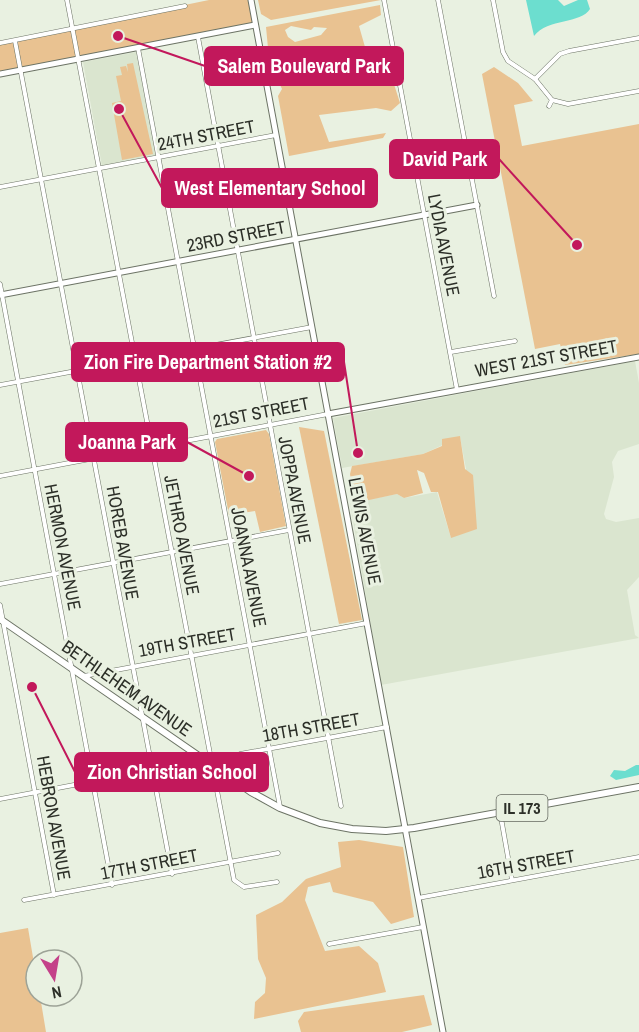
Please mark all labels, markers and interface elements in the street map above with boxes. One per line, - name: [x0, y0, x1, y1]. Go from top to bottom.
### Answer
- callout: Salem Boulevard Park: [205, 47, 403, 85]
- text: Salem Boulevard Park: [217, 52, 391, 79]
- street label: 24TH STREET: [155, 113, 257, 157]
- callout: David Park: [390, 140, 499, 178]
- text: David Park: [403, 145, 488, 172]
- callout: West Elementary School: [162, 169, 377, 207]
- text: West Elementary School: [174, 174, 366, 201]
- street label: LYDIA AVENUE: [422, 192, 466, 298]
- street label: 23RD STREET: [185, 214, 287, 258]
- street label: WEST 21ST STREET: [473, 333, 619, 383]
- callout: Zion Fire Department Station #2: [72, 343, 344, 381]
- text: Zion Fire Department Station #2: [84, 348, 332, 375]
- street label: 21ST STREET: [211, 390, 311, 434]
- callout: Joanna Park: [66, 423, 187, 461]
- text: Joanna Park: [78, 428, 177, 455]
- street label: JOPPA AVENUE: [272, 434, 318, 546]
- street label: JETHRO AVENUE: [158, 473, 206, 597]
- street label: LEWIS AVENUE: [342, 475, 388, 587]
- street label: HERMON AVENUE: [38, 482, 88, 612]
- street label: HOREB AVENUE: [101, 484, 145, 602]
- street label: JOANNA AVENUE: [225, 505, 273, 629]
- street label: 19TH STREET: [136, 621, 238, 663]
- street label: BETHLEHEM AVENUE: [57, 634, 197, 742]
- street label: 18TH STREET: [260, 706, 362, 748]
- callout: Zion Christian School: [75, 753, 268, 791]
- street label: HEBRON AVENUE: [31, 754, 77, 882]
- text: Zion Christian School: [87, 758, 257, 785]
- road number: IL 173: [496, 795, 548, 821]
- street label: 17TH STREET: [98, 842, 200, 886]
- street label: 16TH STREET: [475, 843, 577, 885]
- north arrow: [24, 948, 84, 1008]
- text: N: [50, 981, 64, 1004]

